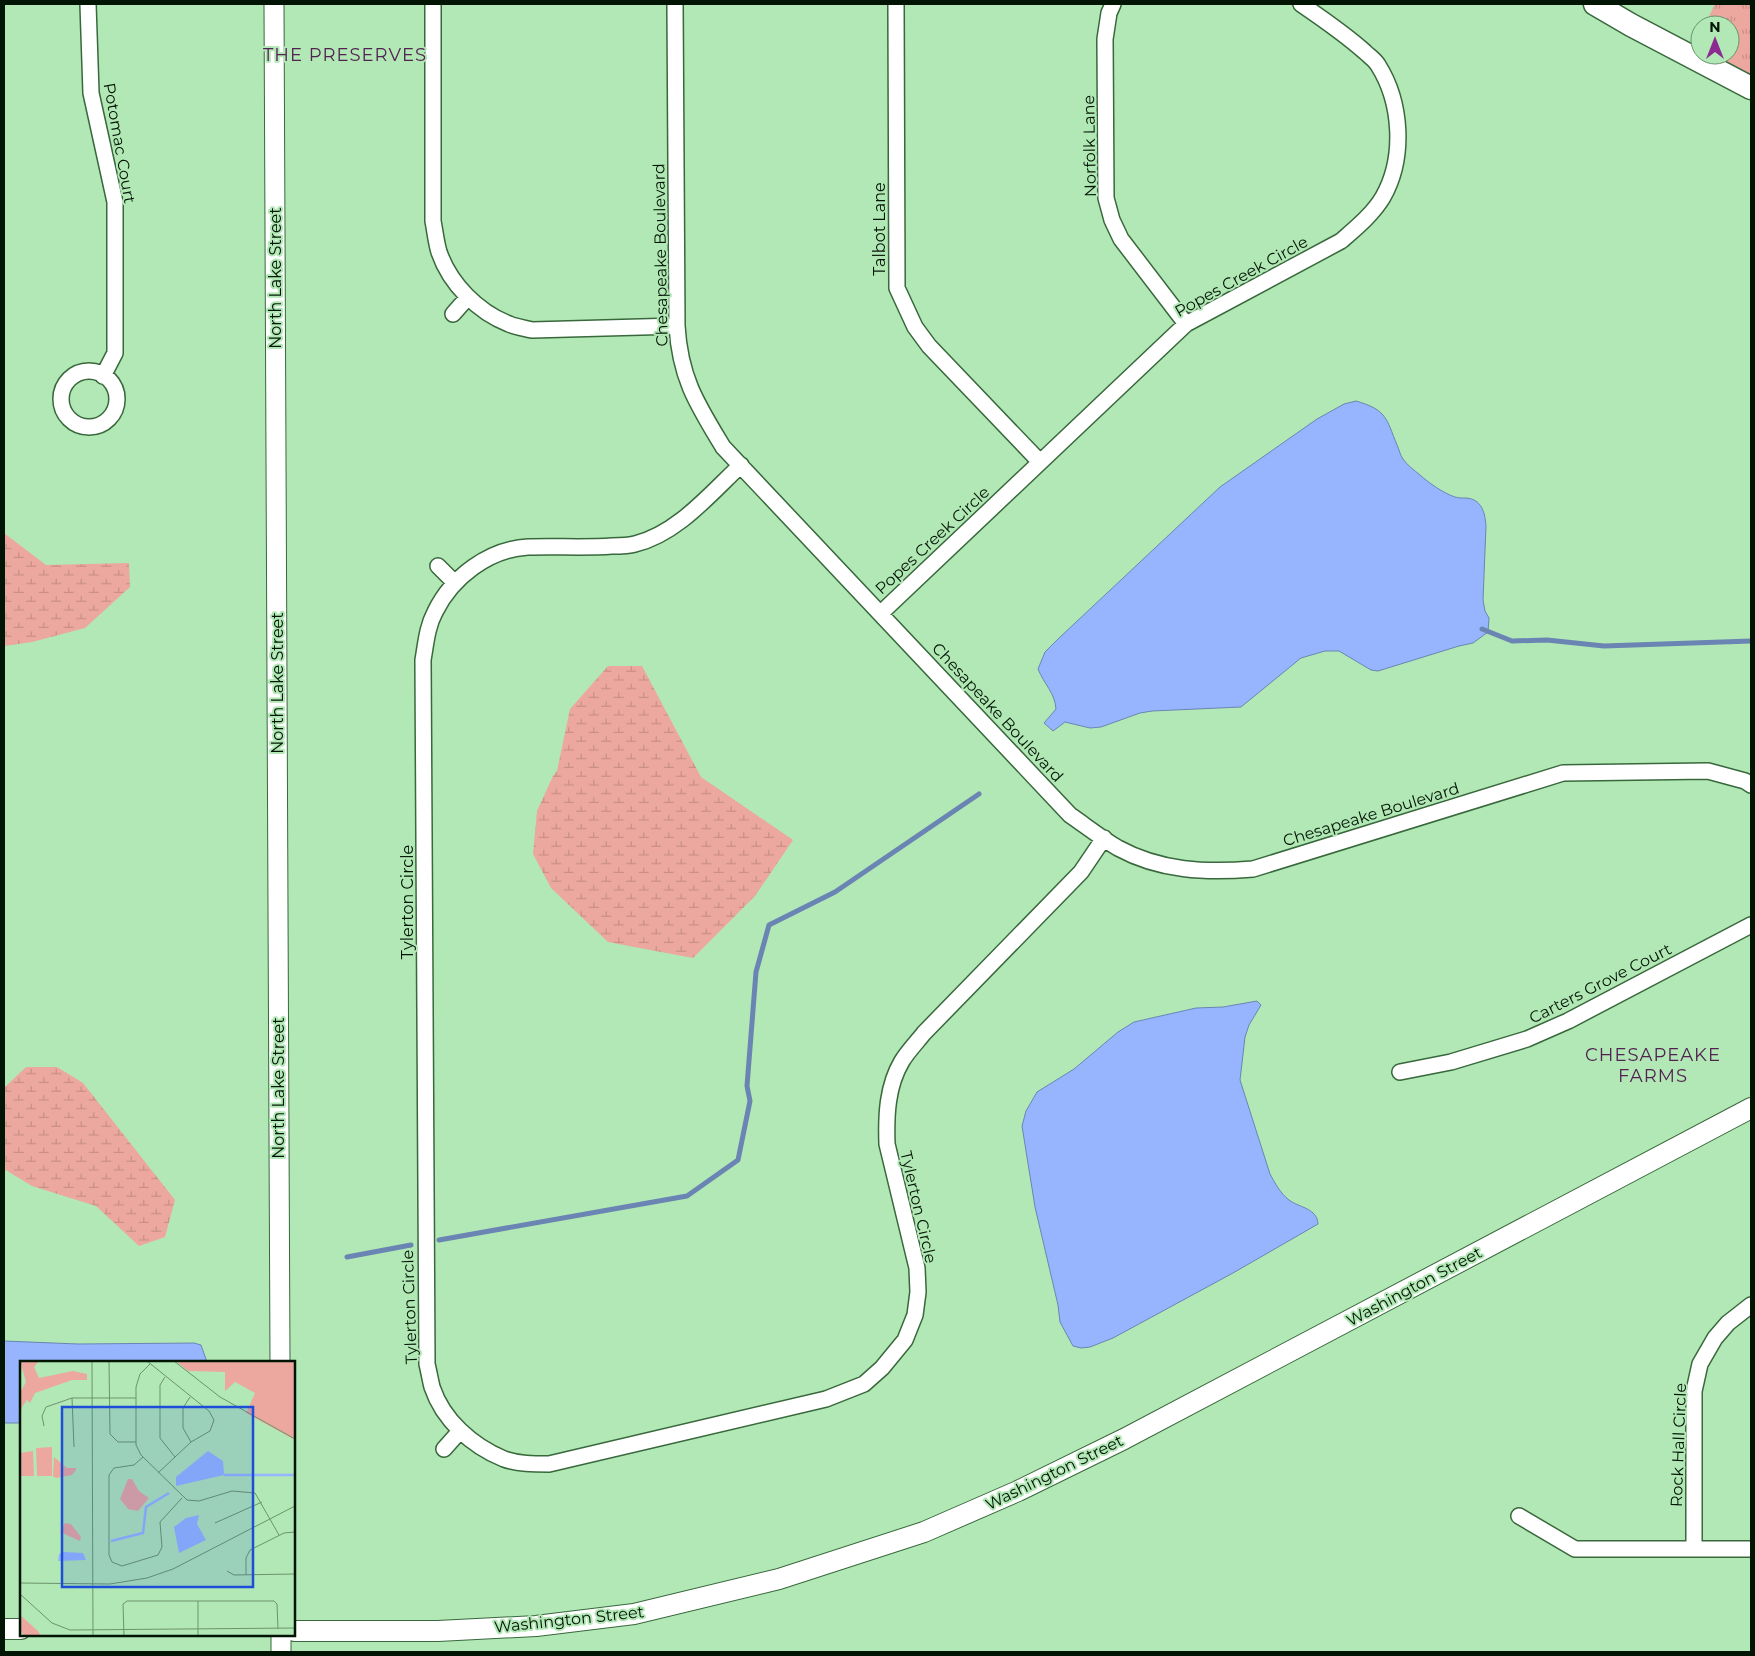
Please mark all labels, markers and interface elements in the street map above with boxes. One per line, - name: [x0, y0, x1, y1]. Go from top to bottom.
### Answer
- north arrow: [1690, 15, 1740, 65]
- text: N: [1709, 18, 1721, 36]
- district label: THE PRESERVES: [263, 44, 427, 66]
- street label: Potomac Court: [100, 81, 140, 205]
- street label: Norfolk Lane: [1079, 95, 1100, 197]
- street label: Chesapeake Boulevard: [649, 163, 672, 347]
- street label: Talbot Lane: [870, 182, 889, 276]
- street label: North Lake Street: [266, 207, 285, 349]
- street label: Popes Creek Circle: [1171, 232, 1311, 321]
- street label: Popes Creek Circle: [871, 483, 993, 598]
- street label: North Lake Street: [268, 612, 287, 754]
- street label: Chesapeake Boulevard: [928, 639, 1067, 786]
- street label: Chesapeake Boulevard: [1281, 779, 1462, 850]
- street label: Tylerton Circle: [398, 845, 417, 959]
- street label: Carters Grove Court: [1526, 939, 1675, 1028]
- street label: North Lake Street: [269, 1017, 288, 1159]
- district label: CHESAPEAKE FARMS: [1585, 1044, 1721, 1087]
- street label: Tylerton Circle: [896, 1149, 941, 1265]
- street label: Washington Street: [1343, 1242, 1486, 1330]
- street label: Tylerton Circle: [398, 1249, 421, 1364]
- inset map: [20, 1361, 295, 1636]
- street label: Rock Hall Circle: [1667, 1383, 1690, 1507]
- street label: Washington Street: [982, 1431, 1127, 1514]
- street label: Washington Street: [493, 1602, 645, 1637]

